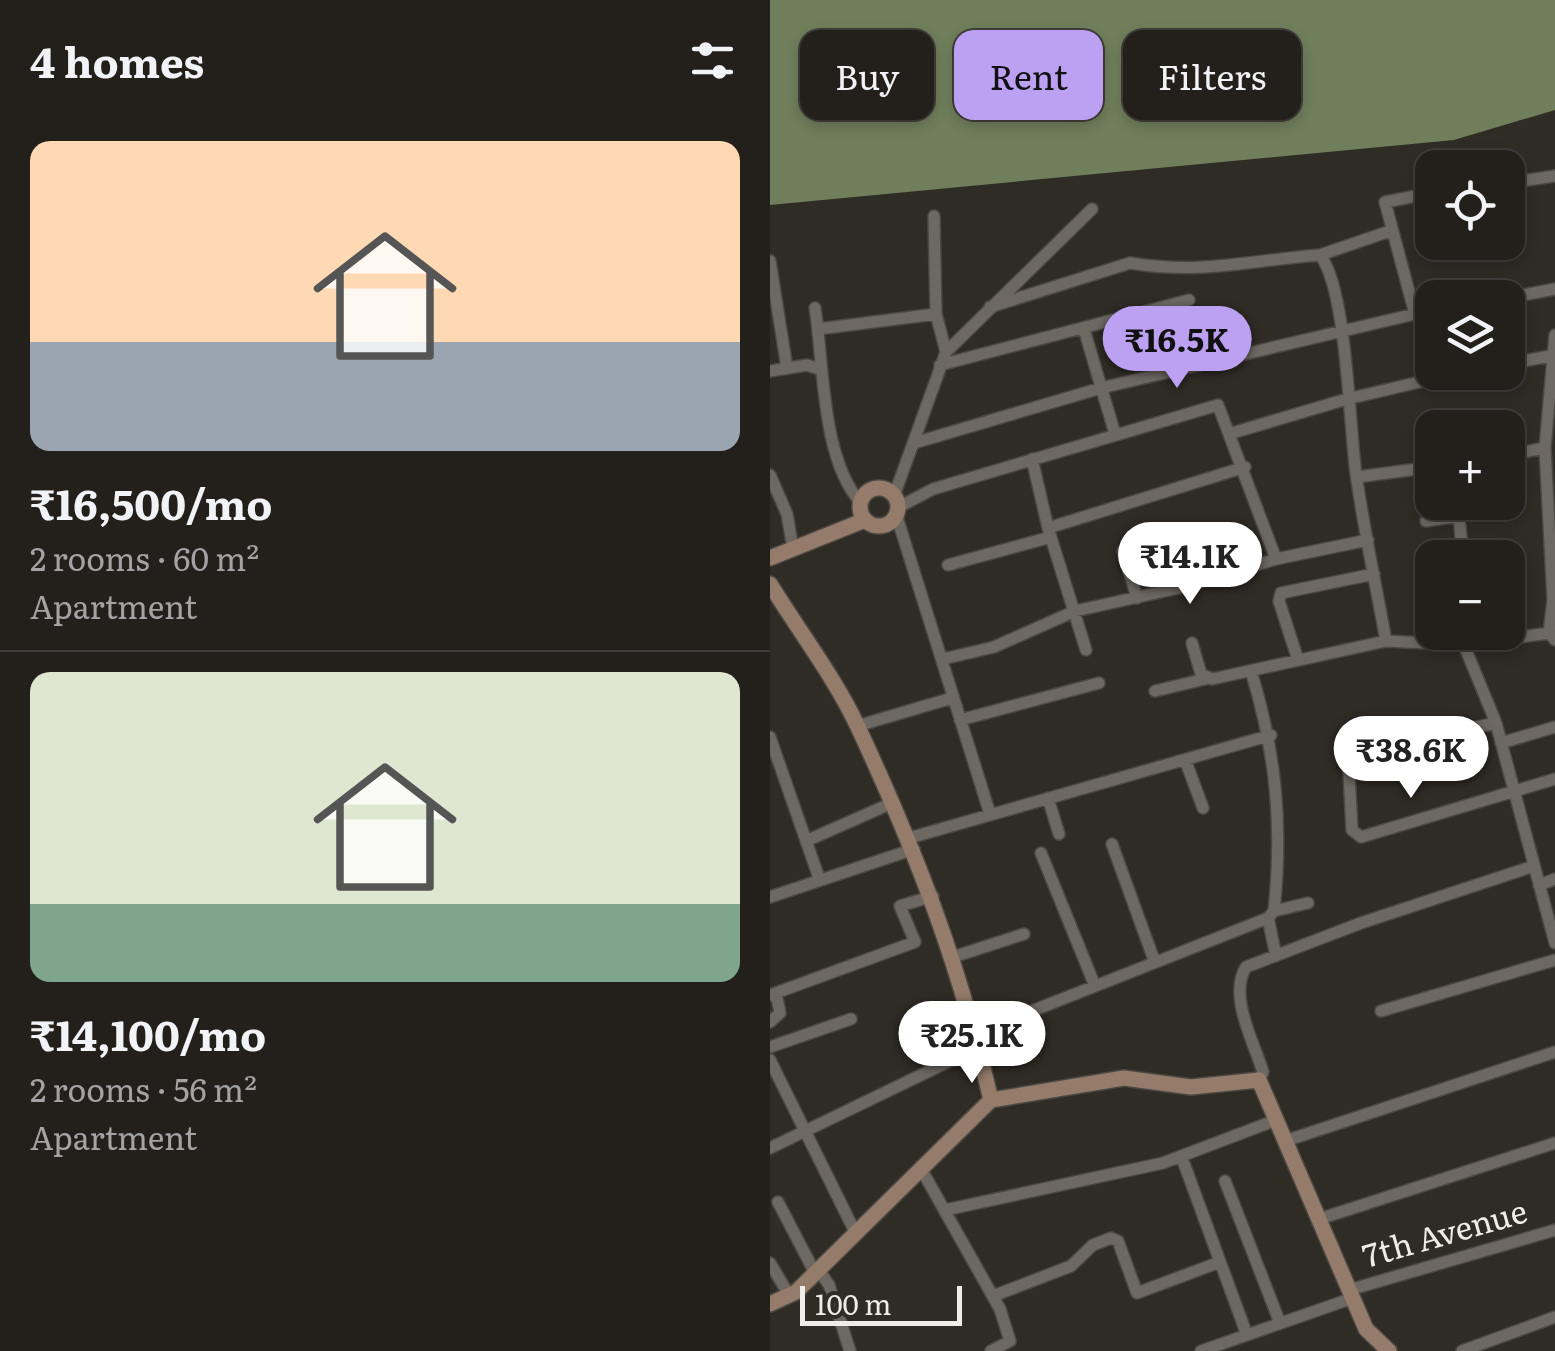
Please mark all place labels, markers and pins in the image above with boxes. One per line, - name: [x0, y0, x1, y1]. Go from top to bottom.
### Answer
- pin: ₹16.5K: [1096, 306, 1258, 391]
- pin: ₹14.1K: [1109, 522, 1271, 607]
- pin: ₹38.6K: [1330, 716, 1492, 801]
- pin: ₹25.1K: [891, 1001, 1053, 1086]

